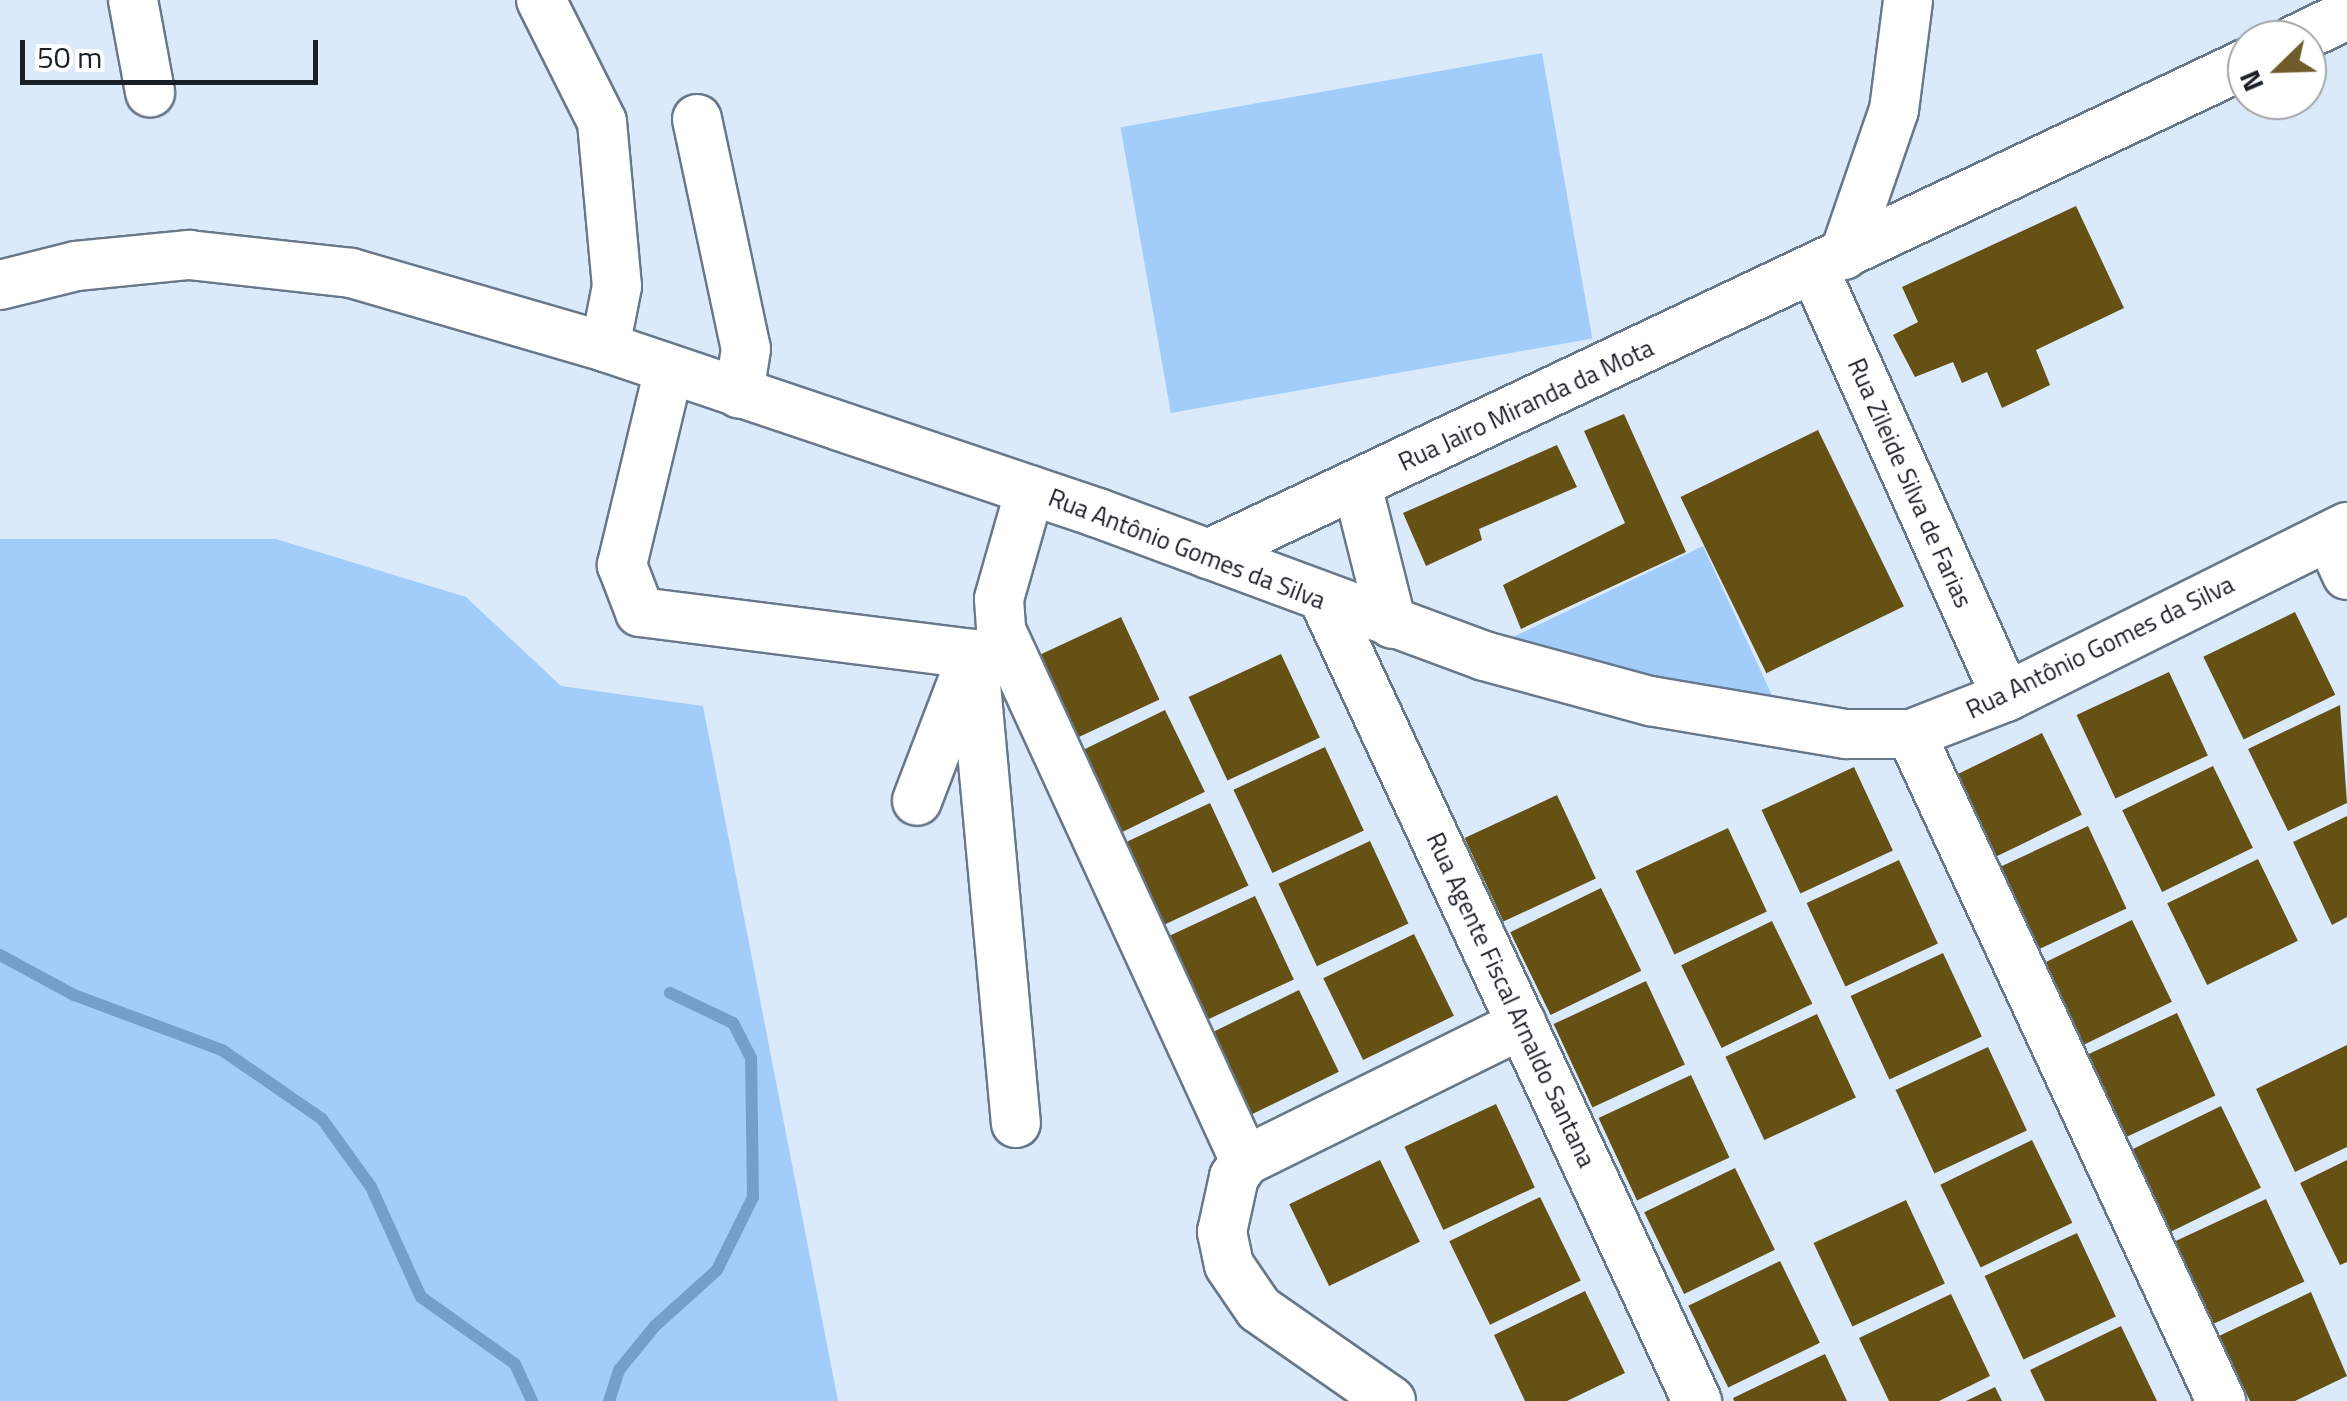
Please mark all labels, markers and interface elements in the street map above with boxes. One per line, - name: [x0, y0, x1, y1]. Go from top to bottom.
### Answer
- scale bar: [25, 20, 322, 82]
- north arrow: [2227, 20, 2327, 120]
- text: 50 m: [37, 34, 102, 80]
- text: N: [2227, 64, 2274, 98]
- street label: Rua Jairo Miranda da Mota: [1394, 333, 1658, 477]
- street label: Rua Zileide Silva de Farias: [1841, 354, 1979, 612]
- street label: Rua Antônio Gomes da Silva: [1044, 482, 1330, 616]
- street label: Rua Antônio Gomes da Silva: [1961, 569, 2239, 725]
- street label: Rua Agente Fiscal Arnaldo Santana: [1420, 828, 1602, 1172]

